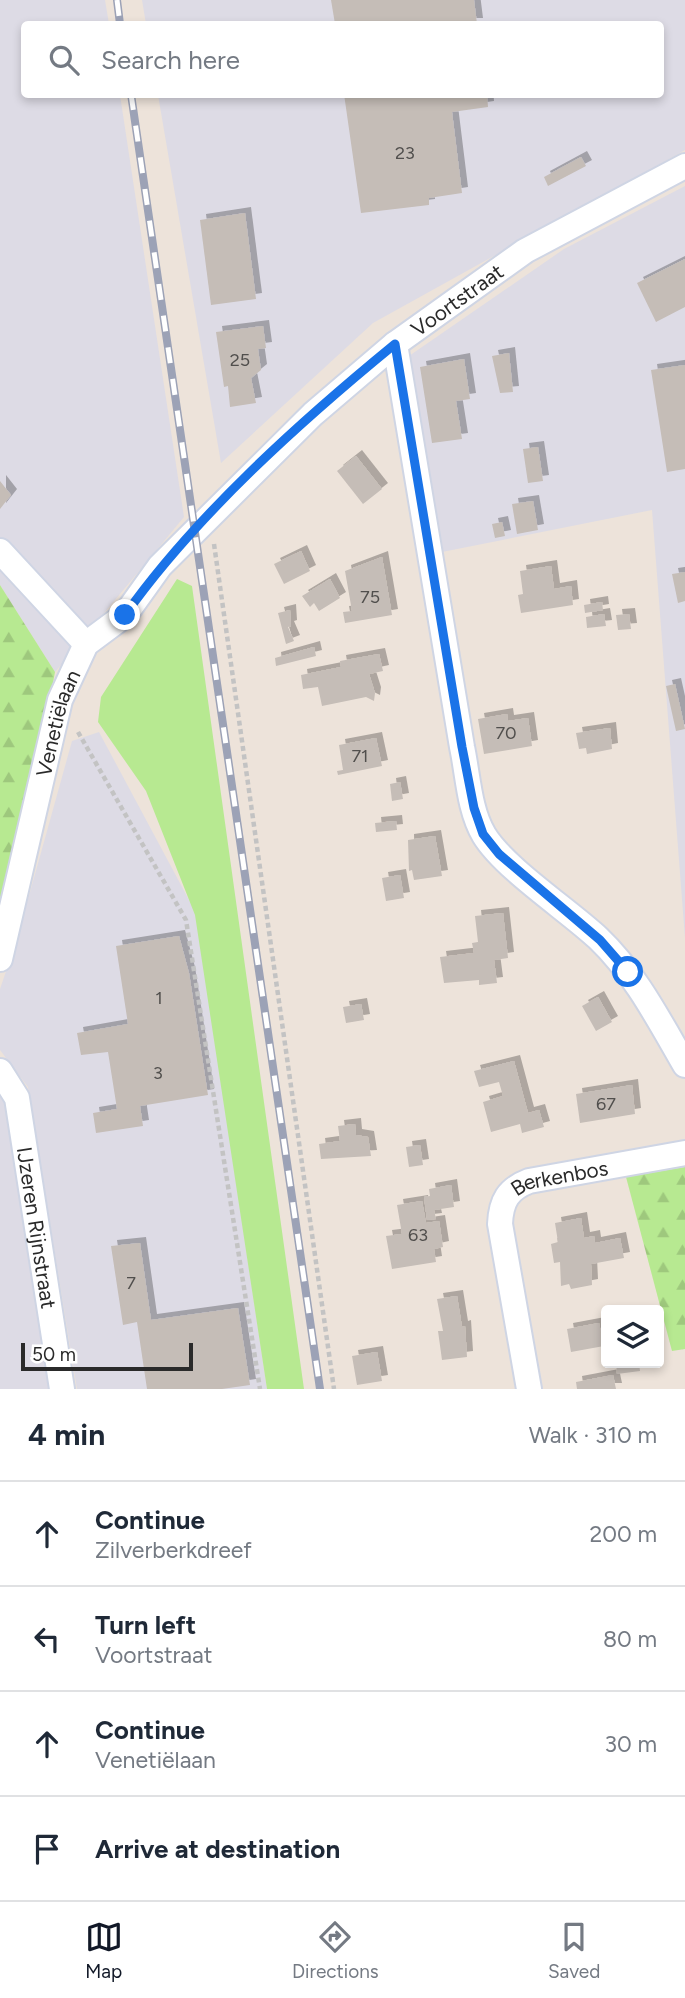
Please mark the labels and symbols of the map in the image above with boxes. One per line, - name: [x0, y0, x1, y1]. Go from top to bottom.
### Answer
- house number: 23: [395, 142, 415, 164]
- street label: Voortstraat: [406, 258, 508, 341]
- house number: 25: [230, 349, 250, 371]
- house number: 75: [360, 586, 380, 608]
- route end: [109, 599, 140, 630]
- street label: Venetiëlaan: [30, 665, 85, 779]
- house number: 70: [495, 722, 517, 744]
- house number: 71: [351, 745, 369, 767]
- route start: [612, 956, 643, 987]
- house number: 1: [155, 987, 163, 1009]
- house number: 3: [153, 1062, 163, 1084]
- house number: 67: [596, 1093, 616, 1115]
- street label: IJzeren Rijnstraat: [12, 1145, 62, 1310]
- street label: Berkenbos: [506, 1155, 610, 1200]
- house number: 63: [408, 1224, 428, 1246]
- house number: 7: [126, 1272, 136, 1294]
- scale bar: [21, 1340, 192, 1372]

